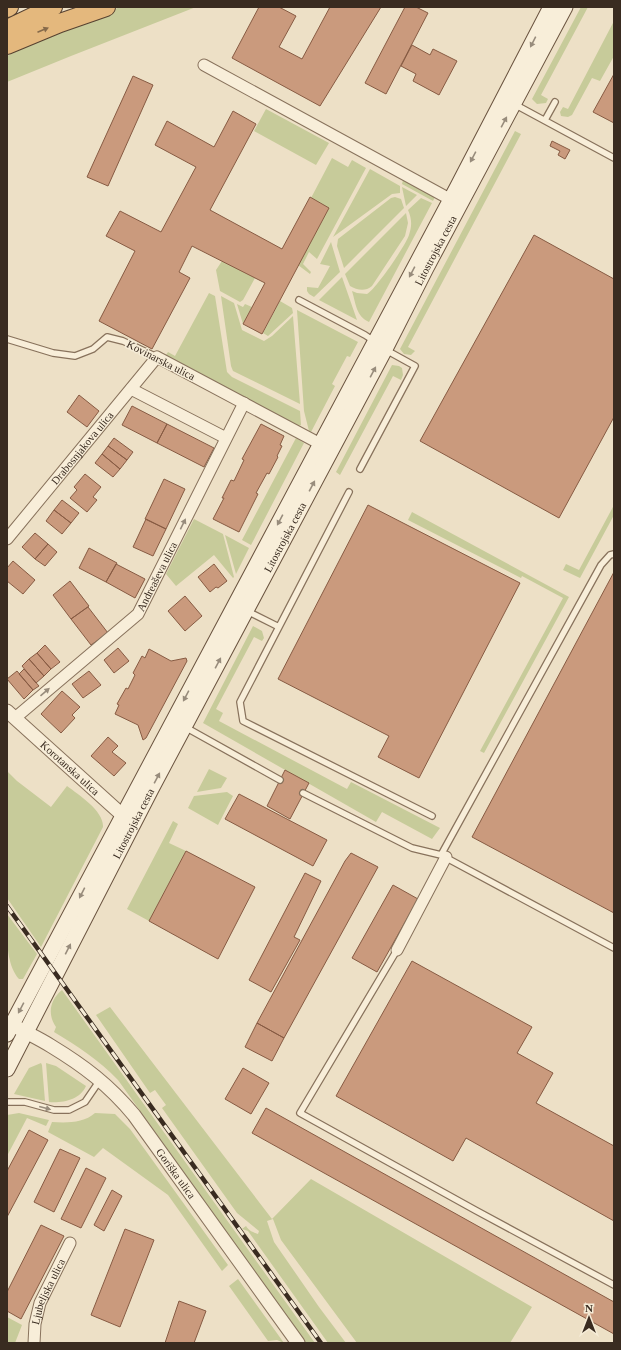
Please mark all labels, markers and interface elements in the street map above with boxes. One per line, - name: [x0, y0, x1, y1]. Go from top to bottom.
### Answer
- one-way arrow: [37, 27, 49, 34]
- one-way arrow: [530, 36, 536, 47]
- one-way arrow: [500, 116, 507, 128]
- one-way arrow: [469, 151, 476, 163]
- street label: Litostrojska cesta: [412, 213, 459, 287]
- one-way arrow: [408, 266, 415, 277]
- street label: Kovinarska ulica: [125, 338, 197, 382]
- one-way arrow: [370, 366, 377, 378]
- street label: Drabosnjakova ulica: [49, 409, 116, 487]
- one-way arrow: [309, 481, 316, 492]
- street label: Litostrojska cesta: [261, 500, 308, 574]
- one-way arrow: [277, 514, 283, 526]
- one-way arrow: [180, 518, 186, 530]
- street label: Andreaševa ulica: [134, 540, 179, 613]
- one-way arrow: [215, 657, 222, 669]
- one-way arrow: [40, 688, 50, 697]
- one-way arrow: [183, 691, 190, 702]
- street label: Korotanska ulica: [38, 738, 102, 798]
- one-way arrow: [154, 772, 161, 784]
- street label: Litostrojska cesta: [110, 786, 156, 861]
- one-way arrow: [78, 888, 85, 899]
- one-way arrow: [65, 943, 72, 955]
- one-way arrow: [17, 1002, 24, 1014]
- one-way arrow: [40, 1105, 52, 1111]
- street label: Goriška ulica: [154, 1146, 198, 1201]
- street label: Ljubeljska ulica: [29, 1257, 67, 1326]
- north arrow: [569, 1298, 609, 1338]
- text: N: [585, 1302, 593, 1314]

